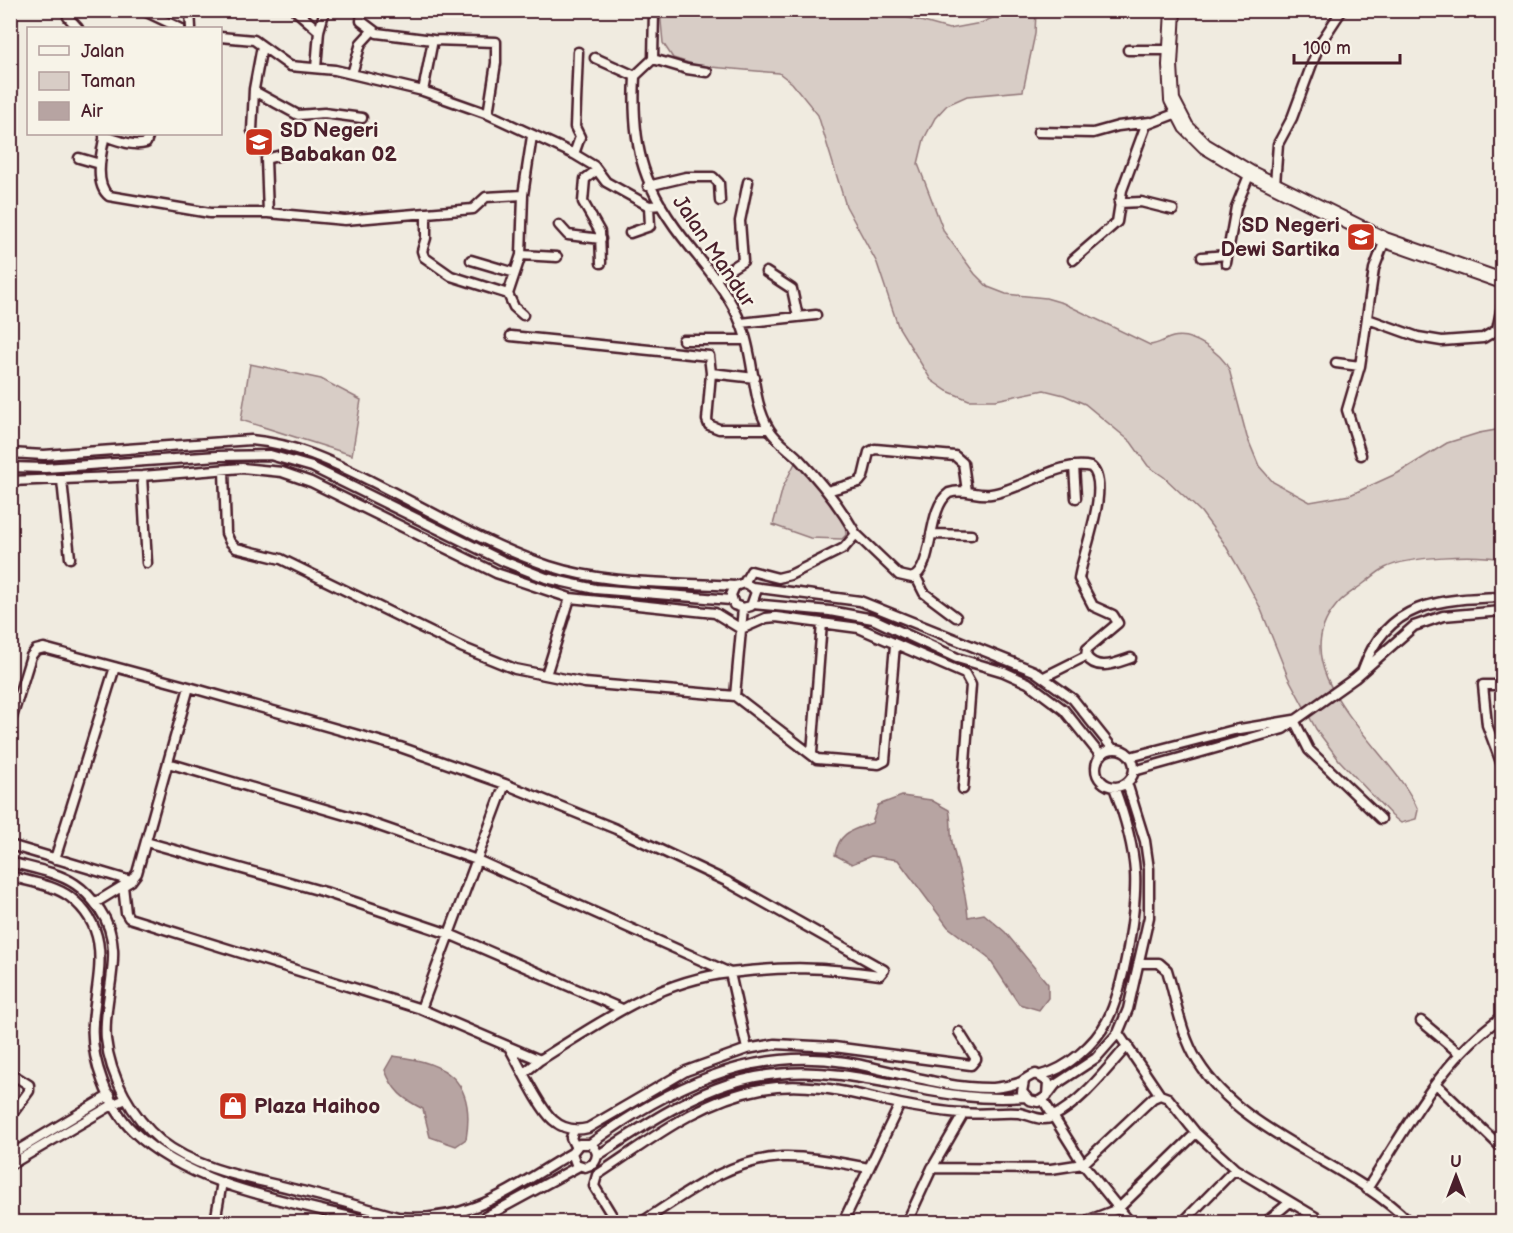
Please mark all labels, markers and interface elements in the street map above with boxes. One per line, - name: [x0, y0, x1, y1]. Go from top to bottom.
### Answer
- legend: [27, 27, 222, 135]
- scale bar: [1294, 27, 1400, 65]
- text: 100 m: [1303, 38, 1351, 59]
- text: Jalan: [81, 41, 124, 62]
- text: Taman: [81, 71, 135, 92]
- text: Air: [81, 101, 103, 122]
- place label: SD Negeri Babakan 02: [280, 118, 397, 167]
- school or university icon: SD Negeri Babakan 02: [243, 126, 275, 158]
- street label: Jalan Mandur: [667, 191, 760, 312]
- place label: SD Negeri Dewi Sartika: [1220, 213, 1340, 262]
- school or university icon: SD Negeri Dewi Sartika: [1345, 221, 1377, 253]
- shop icon: Plaza Haihoo: [217, 1090, 249, 1122]
- place label: Plaza Haihoo: [254, 1094, 380, 1119]
- north arrow: [1426, 1146, 1486, 1206]
- text: U: [1450, 1153, 1462, 1172]

